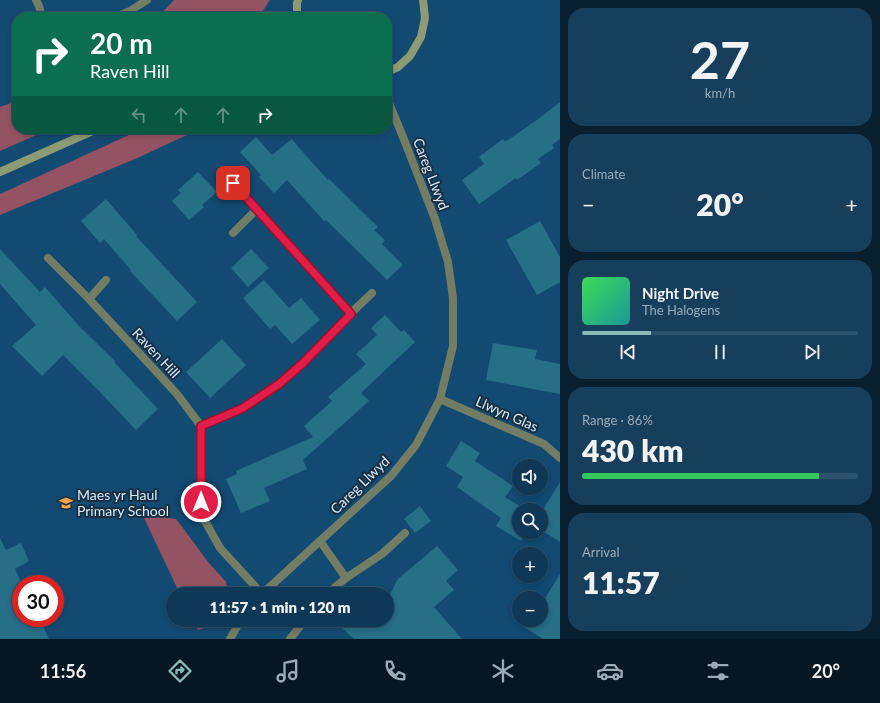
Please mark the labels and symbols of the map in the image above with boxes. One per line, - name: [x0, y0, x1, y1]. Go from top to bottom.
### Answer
- street label: Careg Llwyd: [410, 135, 453, 212]
- pin: [216, 166, 250, 200]
- street label: Raven Hill: [129, 324, 184, 381]
- street label: Llwyn Glas: [473, 392, 541, 435]
- street label: Careg Llwyd: [327, 452, 393, 517]
- position arrow: [180, 481, 222, 523]
- place label: Maes yr Haul Primary School: [77, 486, 169, 519]
- school or university icon: Maes yr Haul Primary School: [58, 495, 74, 511]
- speed limit sign: 30: [12, 575, 64, 627]

